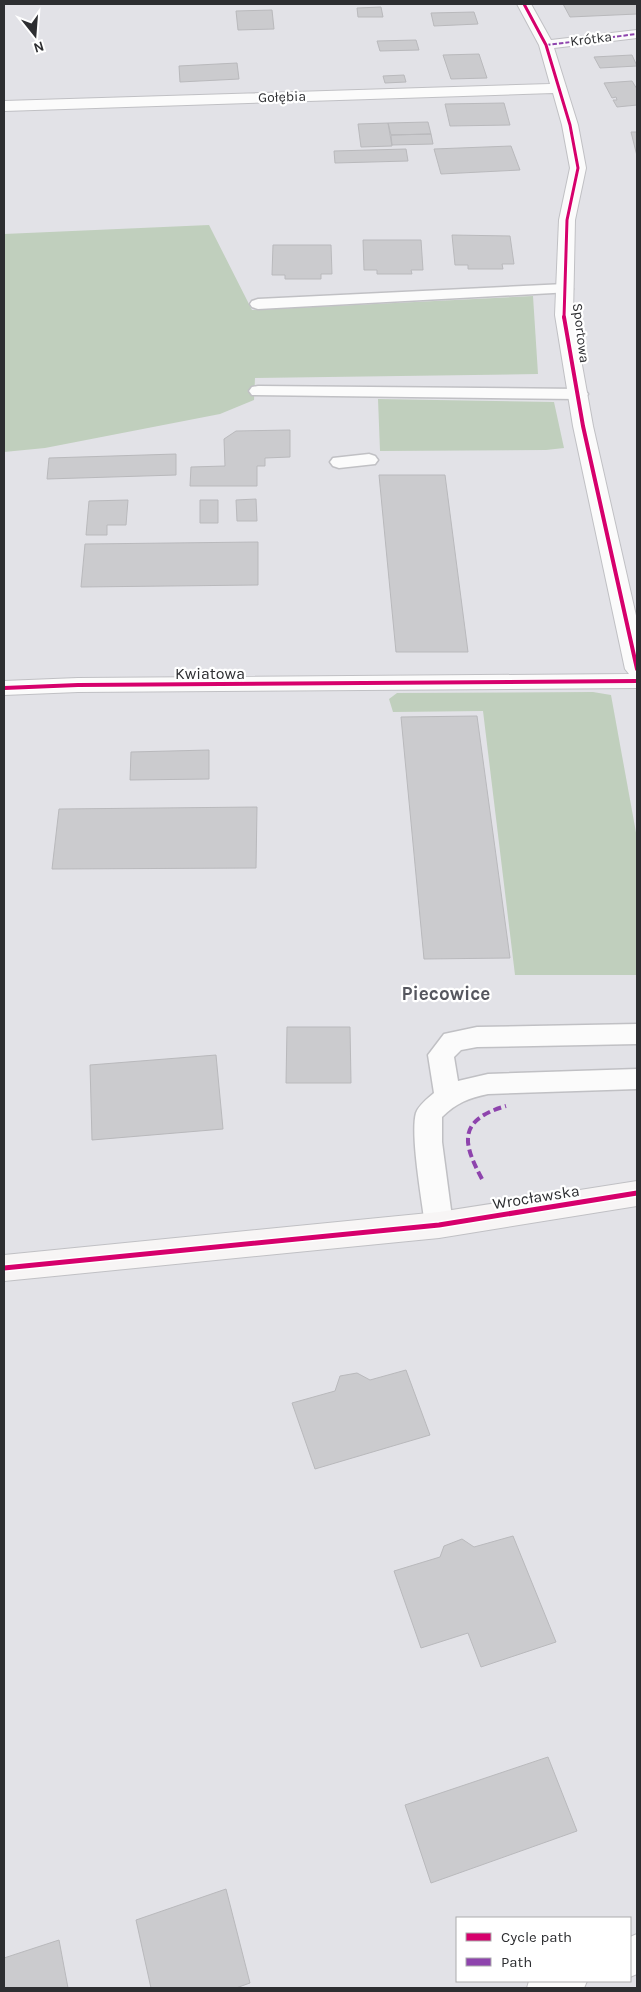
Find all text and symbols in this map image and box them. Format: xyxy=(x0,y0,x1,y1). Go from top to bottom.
north arrow xyxy=(10,10,60,60)
street label: Krótka xyxy=(569,28,613,50)
text: N xyxy=(31,37,46,57)
street label: Gołębia xyxy=(258,88,306,106)
street label: Sportowa xyxy=(569,302,593,364)
street label: Kwiatowa xyxy=(175,664,245,683)
district label: Piecowice xyxy=(402,983,490,1005)
street label: Wrocławska xyxy=(491,1181,581,1213)
legend xyxy=(456,1917,631,1982)
text: Cycle path xyxy=(501,1928,572,1946)
text: Path xyxy=(501,1953,532,1971)

